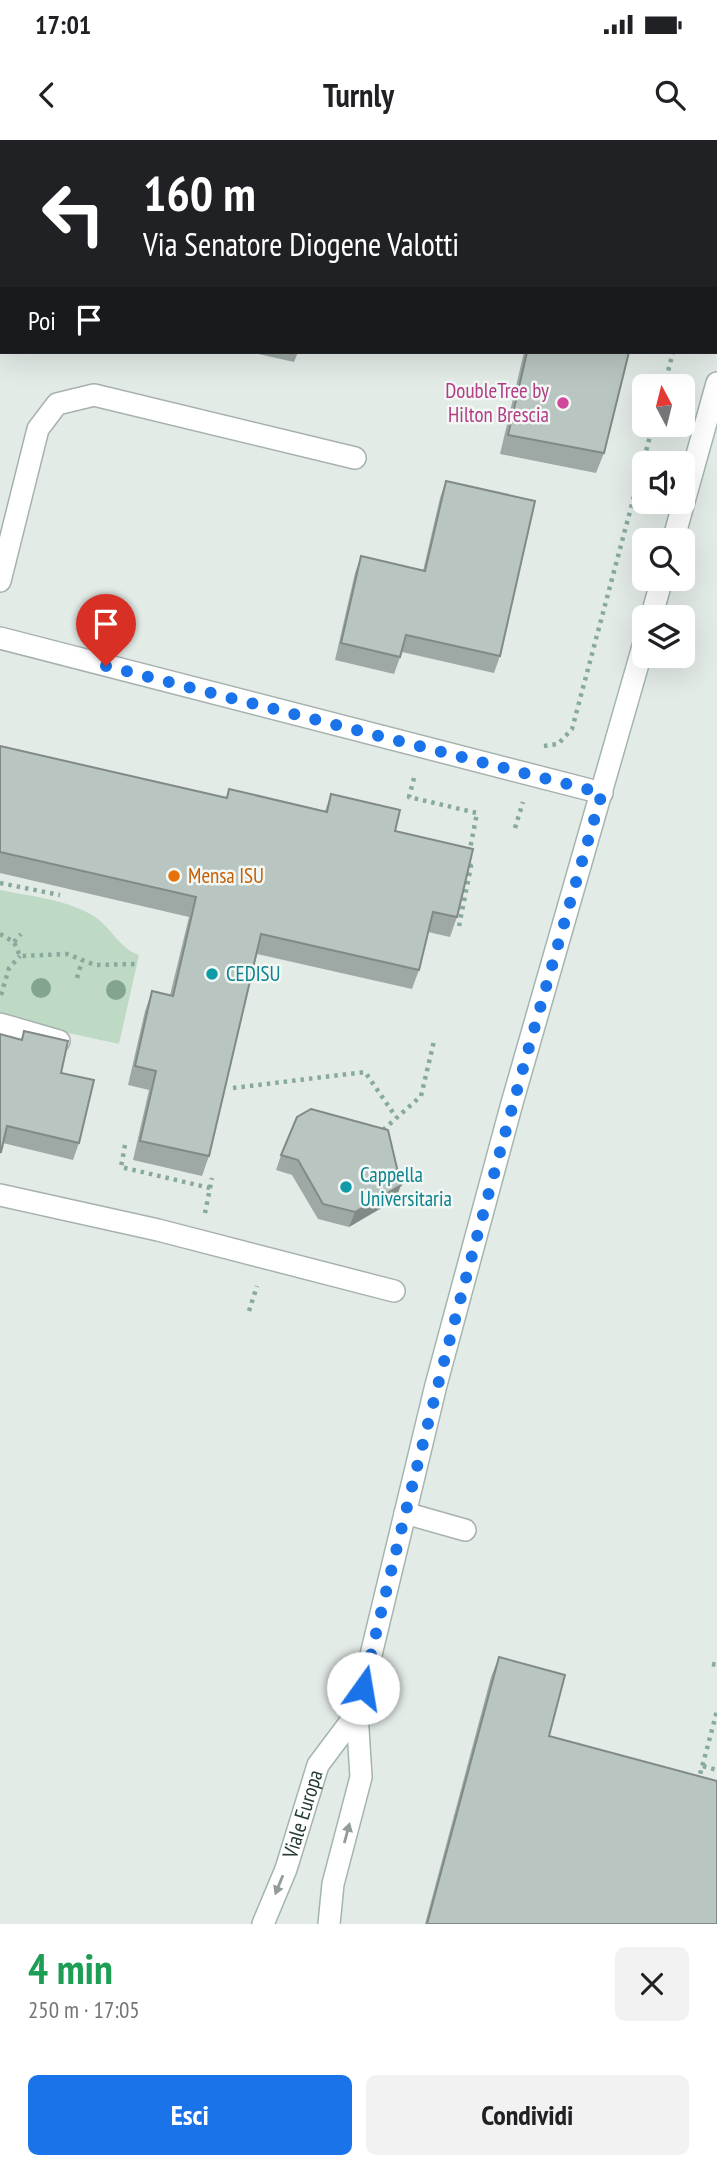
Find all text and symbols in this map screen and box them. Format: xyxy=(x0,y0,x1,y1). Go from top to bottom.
text: 17:01 xyxy=(35,8,91,41)
text: Turnly xyxy=(323,74,394,116)
icon: back xyxy=(28,76,66,114)
icon: search xyxy=(651,76,689,114)
text: 160 m xyxy=(143,161,256,225)
icon: left xyxy=(28,168,119,259)
text: Via Senatore Diogene Valotti xyxy=(143,223,459,265)
icon: arrive xyxy=(70,301,108,339)
text: Poi xyxy=(28,304,56,337)
north arrow xyxy=(632,374,695,438)
map controls xyxy=(632,374,695,668)
place label: DoubleTree by Hilton Brescia xyxy=(445,377,549,428)
marker: DoubleTree by Hilton Brescia xyxy=(555,395,571,411)
button: sound xyxy=(632,451,695,514)
button: search xyxy=(632,528,695,591)
pin xyxy=(76,594,136,666)
icon: arrive xyxy=(87,605,125,643)
button: layers xyxy=(632,605,695,668)
place label: Mensa ISU xyxy=(188,862,264,889)
marker: Mensa ISU xyxy=(166,868,182,884)
place label: CEDISU xyxy=(226,960,280,987)
marker: CEDISU xyxy=(204,966,220,982)
place label: Cappella Universitaria xyxy=(360,1161,452,1212)
marker: Cappella Universitaria xyxy=(338,1179,354,1195)
position arrow xyxy=(326,1651,400,1725)
street label: Viale Europa xyxy=(276,1766,329,1863)
one-way arrow xyxy=(342,1822,353,1844)
one-way arrow xyxy=(274,1874,285,1895)
text: 4 min xyxy=(28,1941,113,1996)
button: close xyxy=(615,1947,689,2021)
text: 250 m · 17:05 xyxy=(28,1995,140,2024)
button: Esci xyxy=(28,2075,352,2155)
button: Condividi xyxy=(366,2075,689,2155)

